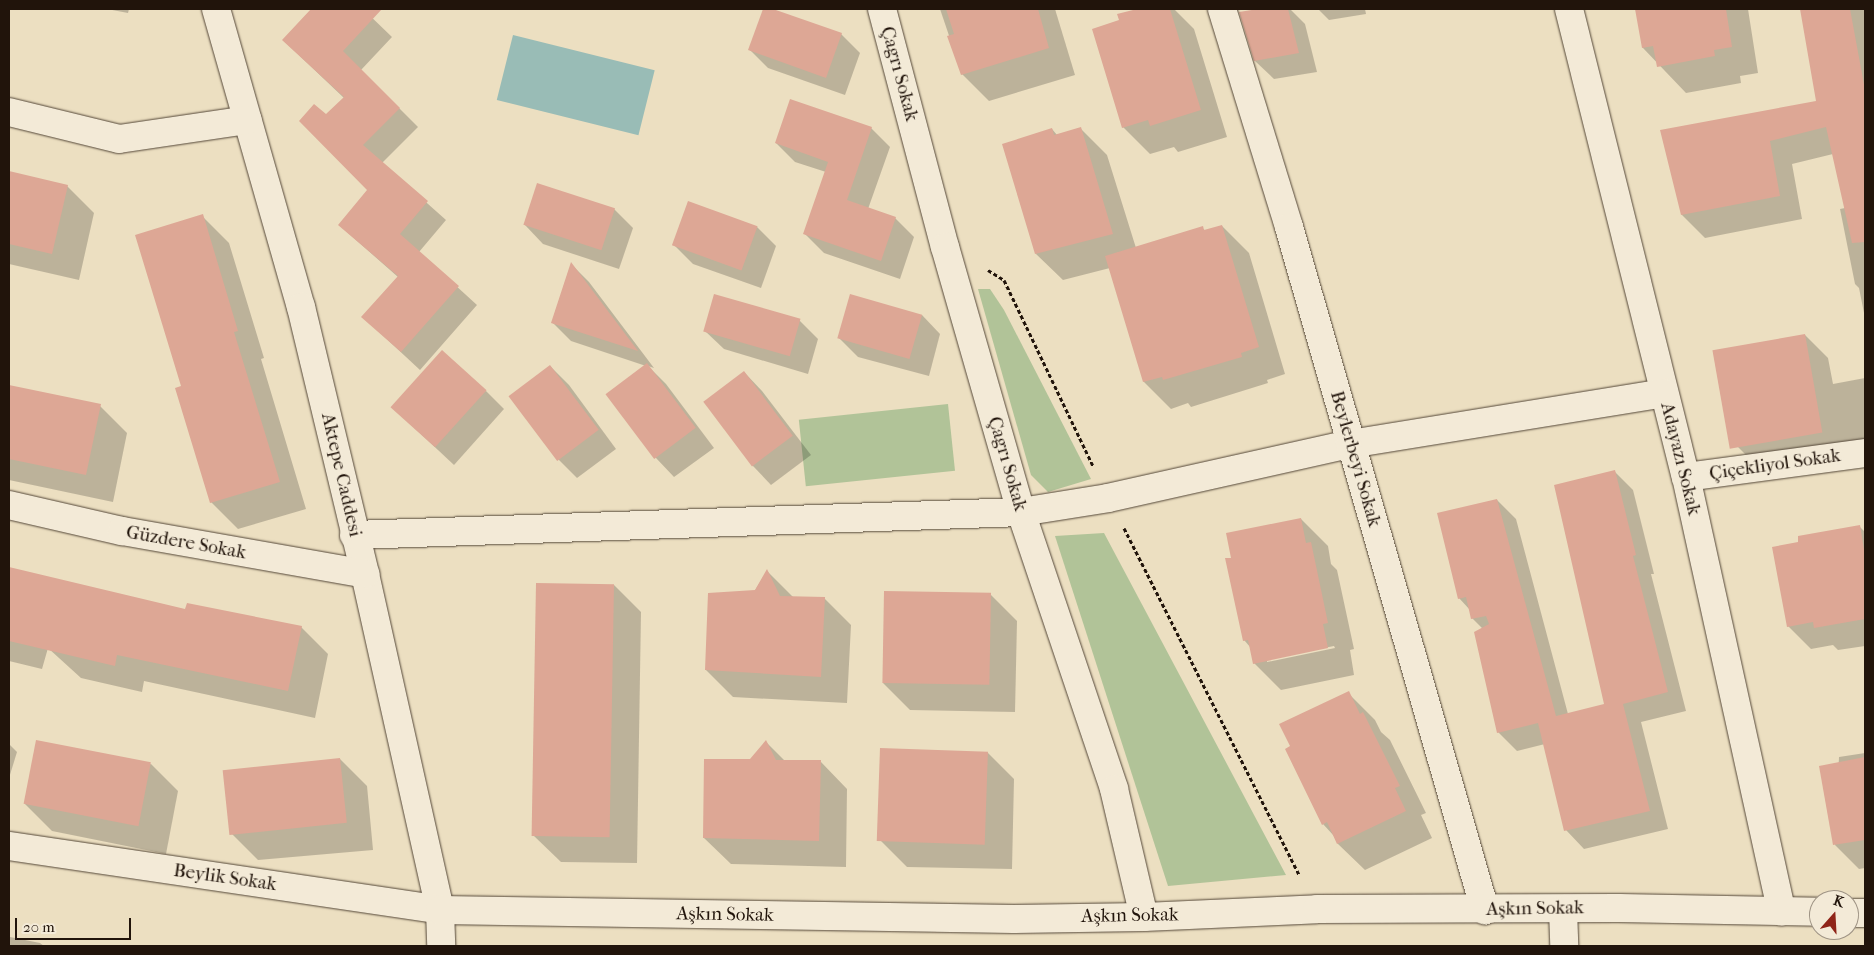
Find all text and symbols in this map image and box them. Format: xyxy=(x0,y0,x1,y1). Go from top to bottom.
street label: Çagrı Sokak xyxy=(875,24,923,124)
street label: Beylerbeyi Sokak xyxy=(1325,388,1385,530)
street label: Adayazı Sokak xyxy=(1655,400,1705,518)
street label: Aktepe Caddesi xyxy=(316,411,366,539)
street label: Çagrı Sokak xyxy=(983,414,1031,514)
street label: Çiçekliyol Sokak xyxy=(1708,444,1842,486)
street label: Güzdere Sokak xyxy=(124,521,248,565)
street label: Beylik Sokak xyxy=(172,859,278,897)
north arrow xyxy=(1809,890,1859,940)
text: K xyxy=(1831,892,1846,911)
street label: Aşkın Sokak xyxy=(1486,897,1584,921)
street label: Aşkın Sokak xyxy=(676,903,774,927)
street label: Aşkın Sokak xyxy=(1081,904,1179,928)
scale bar xyxy=(18,908,134,940)
text: 20 m xyxy=(23,918,55,936)

